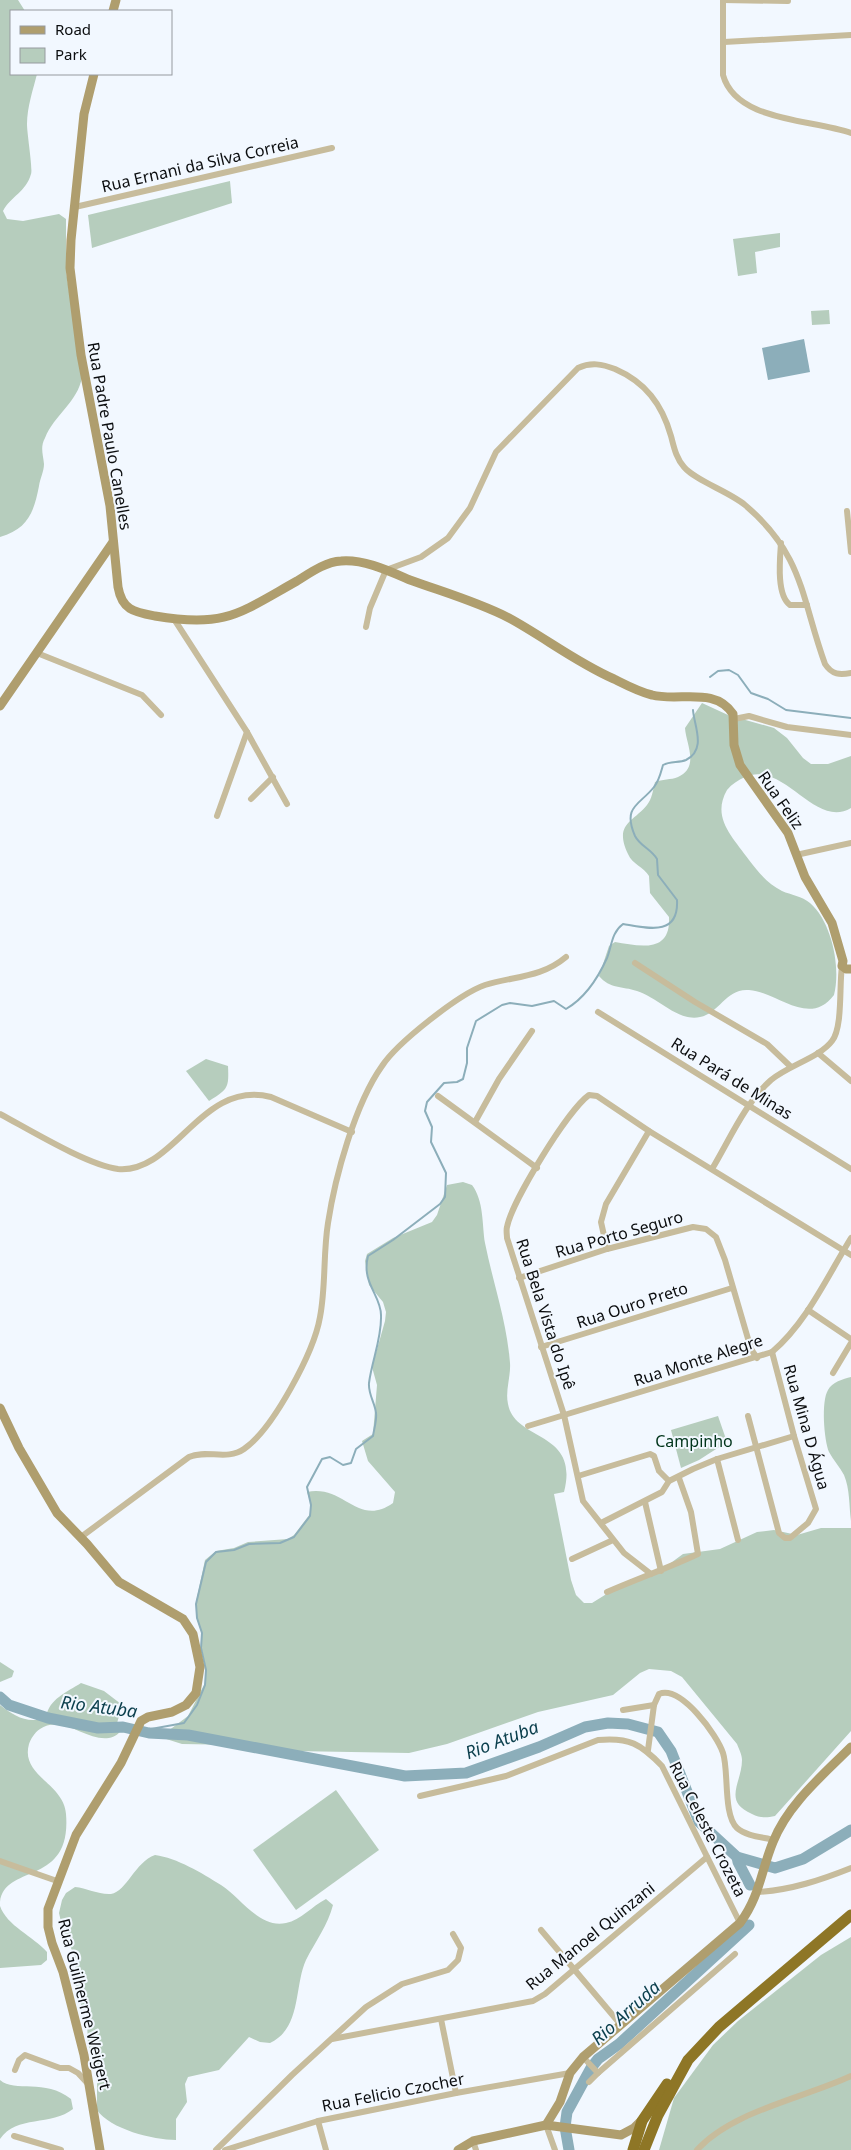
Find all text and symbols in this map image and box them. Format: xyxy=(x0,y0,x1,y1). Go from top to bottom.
legend xyxy=(10,10,172,75)
text: Road xyxy=(55,19,91,39)
text: Park xyxy=(55,44,87,64)
street label: Rua Ernani da Silva Correia xyxy=(99,131,301,197)
street label: Rua Padre Paulo Canelles xyxy=(83,340,137,532)
street label: Rua Feliz xyxy=(753,767,809,833)
street label: Rua Pará de Minas xyxy=(667,1032,797,1124)
street label: Rua Porto Seguro xyxy=(552,1205,686,1263)
street label: Rua Bela Vista do Ipê xyxy=(511,1235,581,1393)
street label: Rua Ouro Preto xyxy=(573,1277,691,1333)
street label: Rua Monte Alegre xyxy=(631,1329,765,1391)
street label: Rua Mina D Água xyxy=(779,1362,835,1492)
park label: Campinho xyxy=(655,1430,733,1452)
water label: Rio Atuba xyxy=(59,1689,139,1723)
water label: Rio Atuba xyxy=(461,1714,542,1764)
street label: Rua Celeste Crozeta xyxy=(664,1758,752,1900)
street label: Rua Manoel Quinzani xyxy=(521,1877,659,1995)
street label: Rua Guilherme Weigert xyxy=(53,1916,117,2092)
water label: Rio Arruda xyxy=(586,1975,665,2050)
street label: Rua Felicio Czocher xyxy=(320,2067,467,2117)

